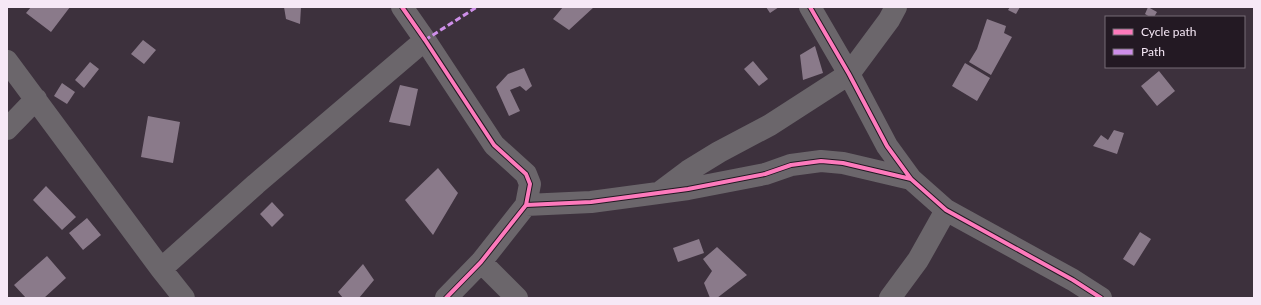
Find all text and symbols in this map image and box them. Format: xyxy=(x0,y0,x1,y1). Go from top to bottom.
legend xyxy=(1105,16,1245,68)
text: Cycle path xyxy=(1141,24,1196,39)
text: Path xyxy=(1141,44,1165,59)

